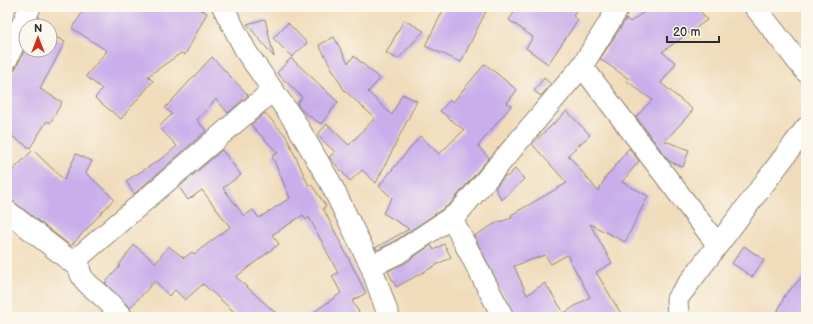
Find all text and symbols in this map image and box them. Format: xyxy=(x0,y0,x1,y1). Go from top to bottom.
north arrow xyxy=(18,18,58,58)
scale bar xyxy=(667,18,719,44)
text: N xyxy=(34,22,42,35)
text: 20 m xyxy=(673,25,700,40)

